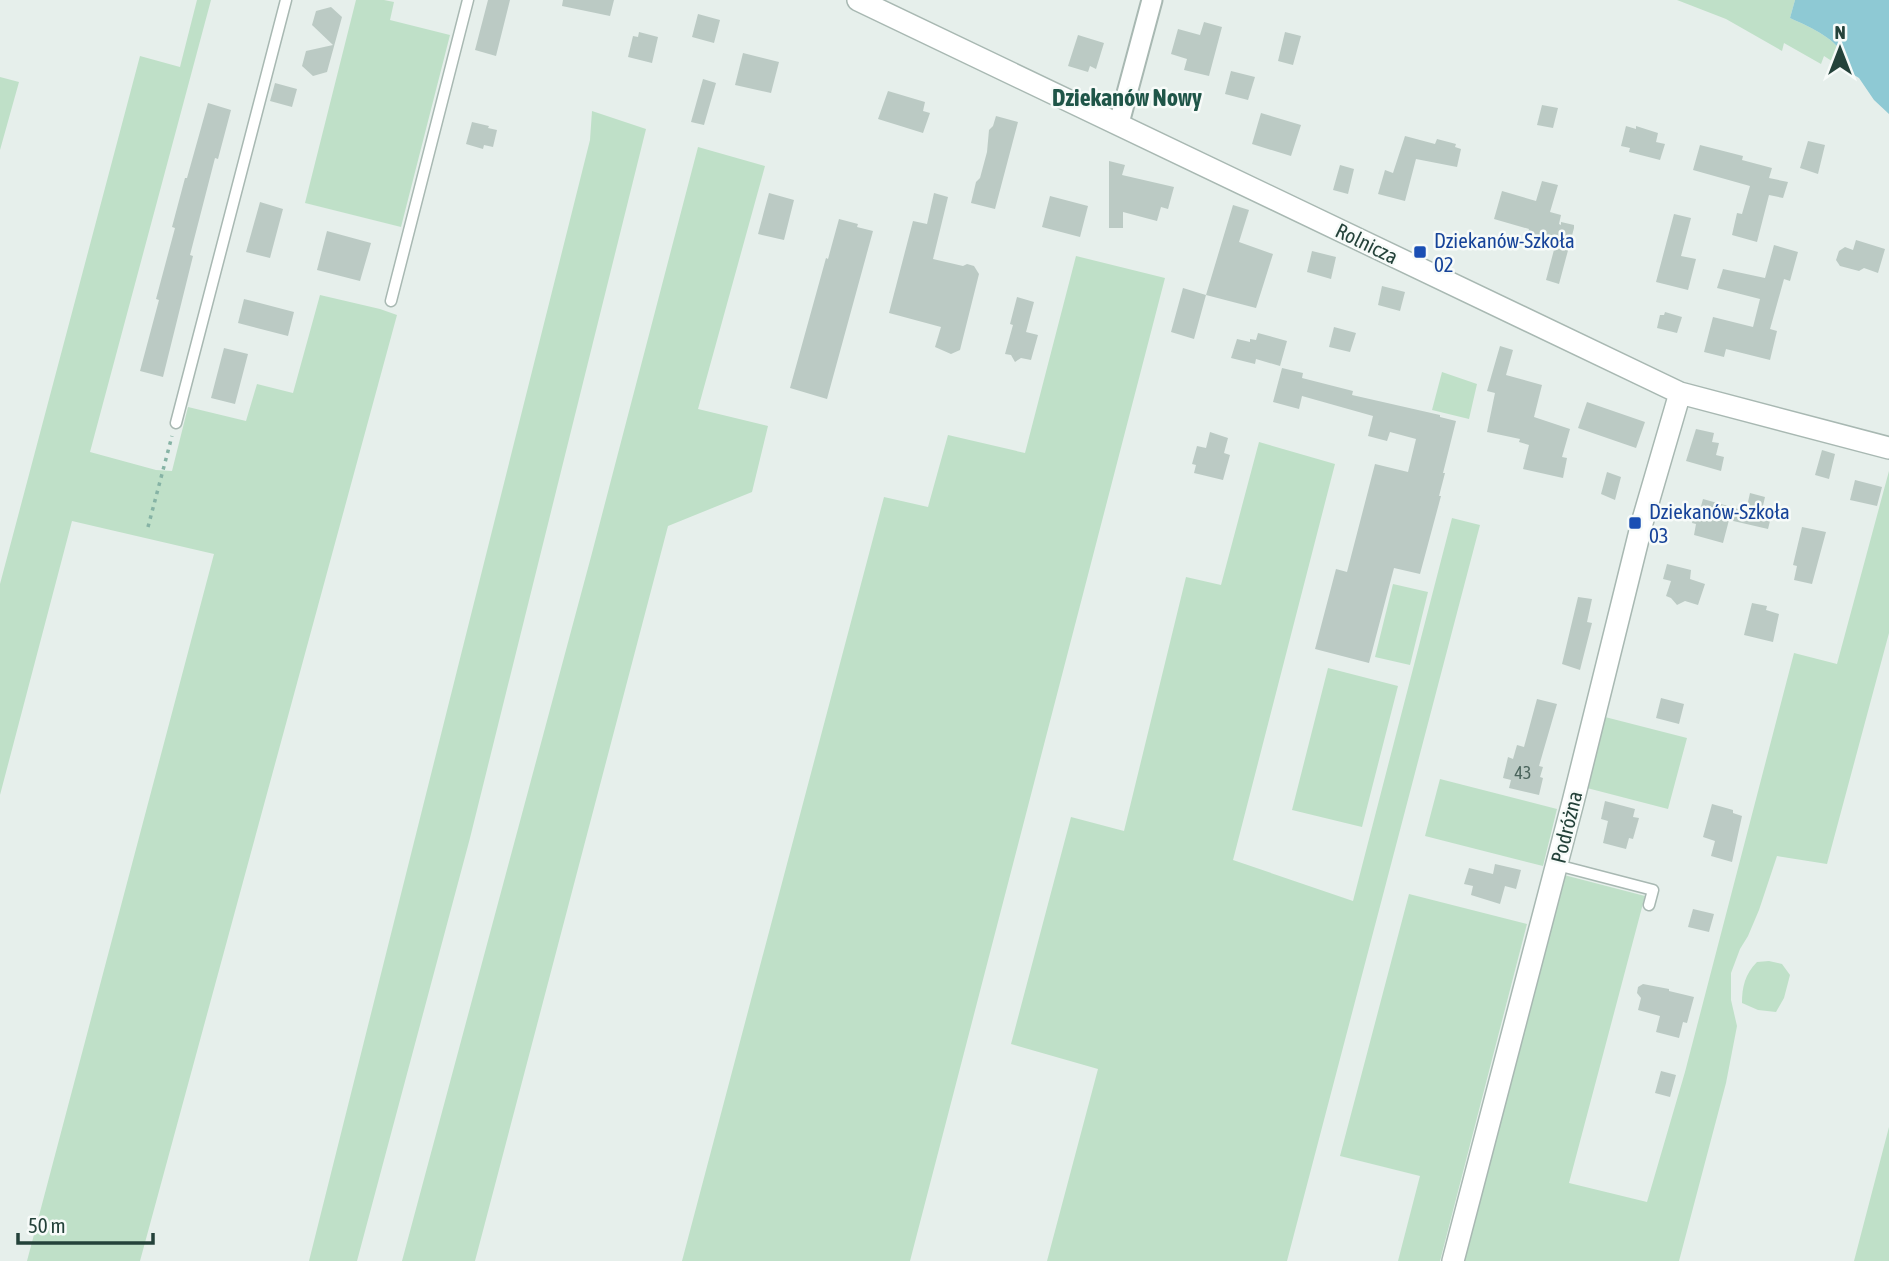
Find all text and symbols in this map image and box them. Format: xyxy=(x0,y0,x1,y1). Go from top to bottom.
north arrow xyxy=(1805,14,1875,84)
text: N xyxy=(1834,21,1846,43)
district label: Dziekanów Nowy xyxy=(1052,84,1202,111)
street label: Rolnicza xyxy=(1332,218,1402,268)
place label: Dziekanów-Szkoła 02 xyxy=(1434,228,1575,276)
marker: Dziekanów-Szkoła 02 xyxy=(1412,244,1428,260)
place label: Dziekanów-Szkoła 03 xyxy=(1649,499,1790,547)
marker: Dziekanów-Szkoła 03 xyxy=(1627,515,1643,531)
house number: 43 xyxy=(1515,762,1531,783)
street label: Podróżna xyxy=(1545,789,1587,865)
scale bar xyxy=(18,1202,152,1246)
text: 50 m xyxy=(28,1213,66,1237)

